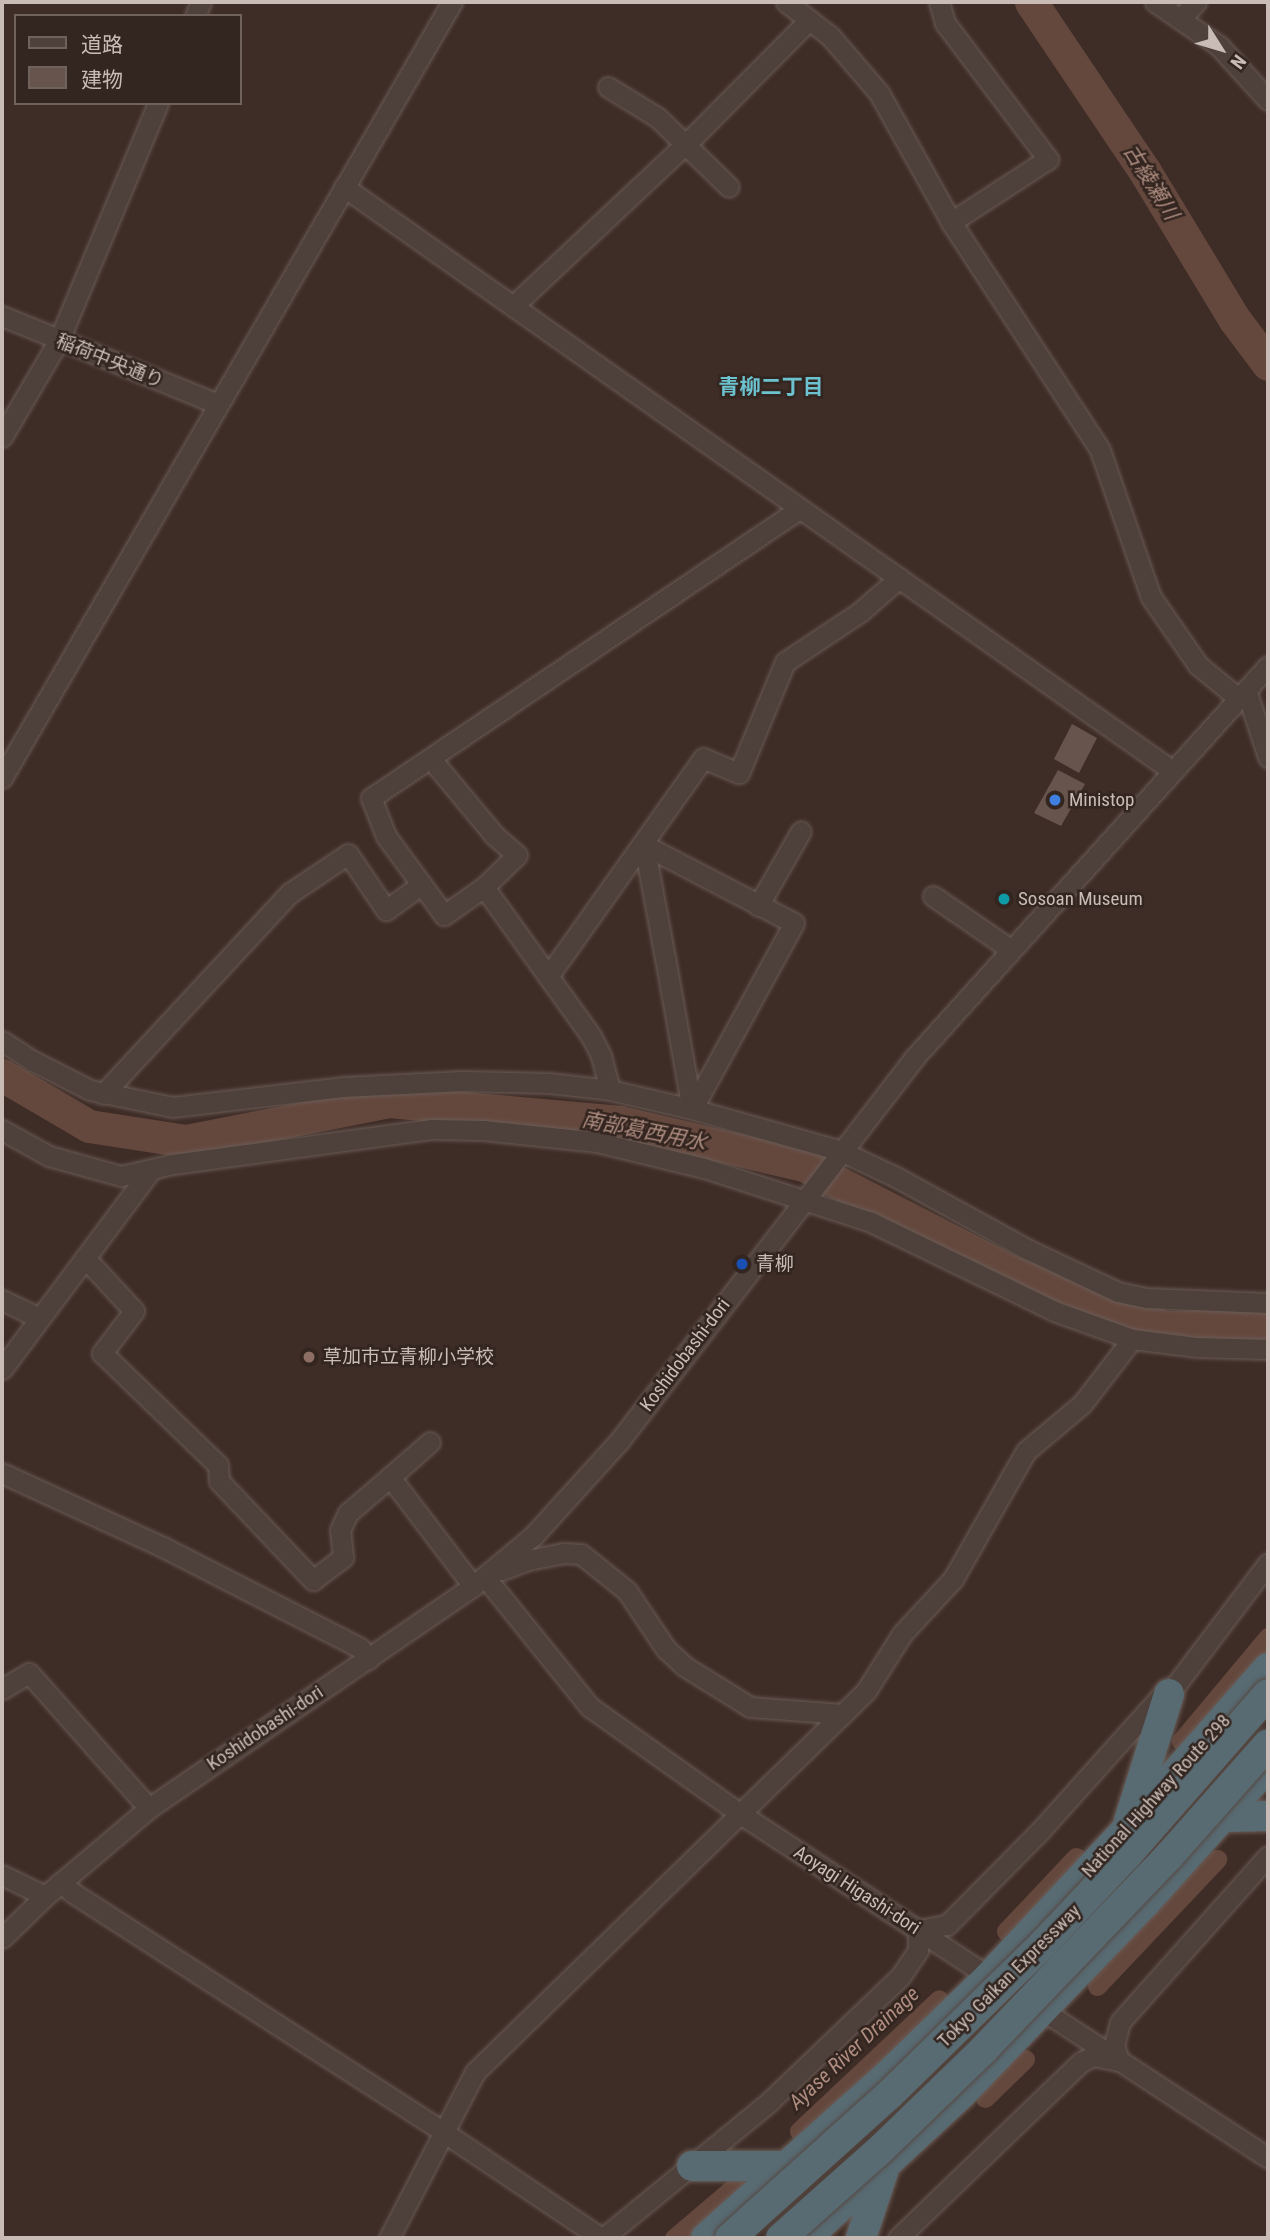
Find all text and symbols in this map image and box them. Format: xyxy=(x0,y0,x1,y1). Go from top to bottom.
legend xyxy=(14,14,242,105)
north arrow xyxy=(1186,14,1256,84)
text: 道路 xyxy=(81,33,123,57)
text: N xyxy=(1225,50,1251,74)
text: 建物 xyxy=(81,68,123,92)
water label: 古綾瀬川 xyxy=(1118,140,1184,224)
street label: 稲荷中央通り xyxy=(53,329,167,393)
district label: 青柳二丁目 xyxy=(719,374,823,400)
place label: Ministop xyxy=(1069,789,1134,811)
marker: Ministop xyxy=(1047,792,1063,808)
place label: Sosoan Museum xyxy=(1018,888,1143,910)
marker: Sosoan Museum xyxy=(996,891,1012,907)
water label: 南部葛西用水 xyxy=(580,1107,708,1155)
place label: 青柳 xyxy=(756,1253,794,1275)
marker: 青柳 xyxy=(734,1256,750,1272)
street label: Koshidobashi-dori xyxy=(635,1294,735,1416)
place label: 草加市立青柳小学校 xyxy=(323,1346,494,1368)
marker: 草加市立青柳小学校 xyxy=(301,1349,317,1365)
street label: Koshidobashi-dori xyxy=(203,1681,327,1775)
street label: National Highway Route 298 xyxy=(1077,1710,1235,1882)
street label: Aoyagi Higashi-dori xyxy=(790,1841,924,1939)
street label: Tokyo Gaikan Expressway xyxy=(933,1900,1085,2052)
water label: Ayase River Drainage xyxy=(784,1981,924,2115)

